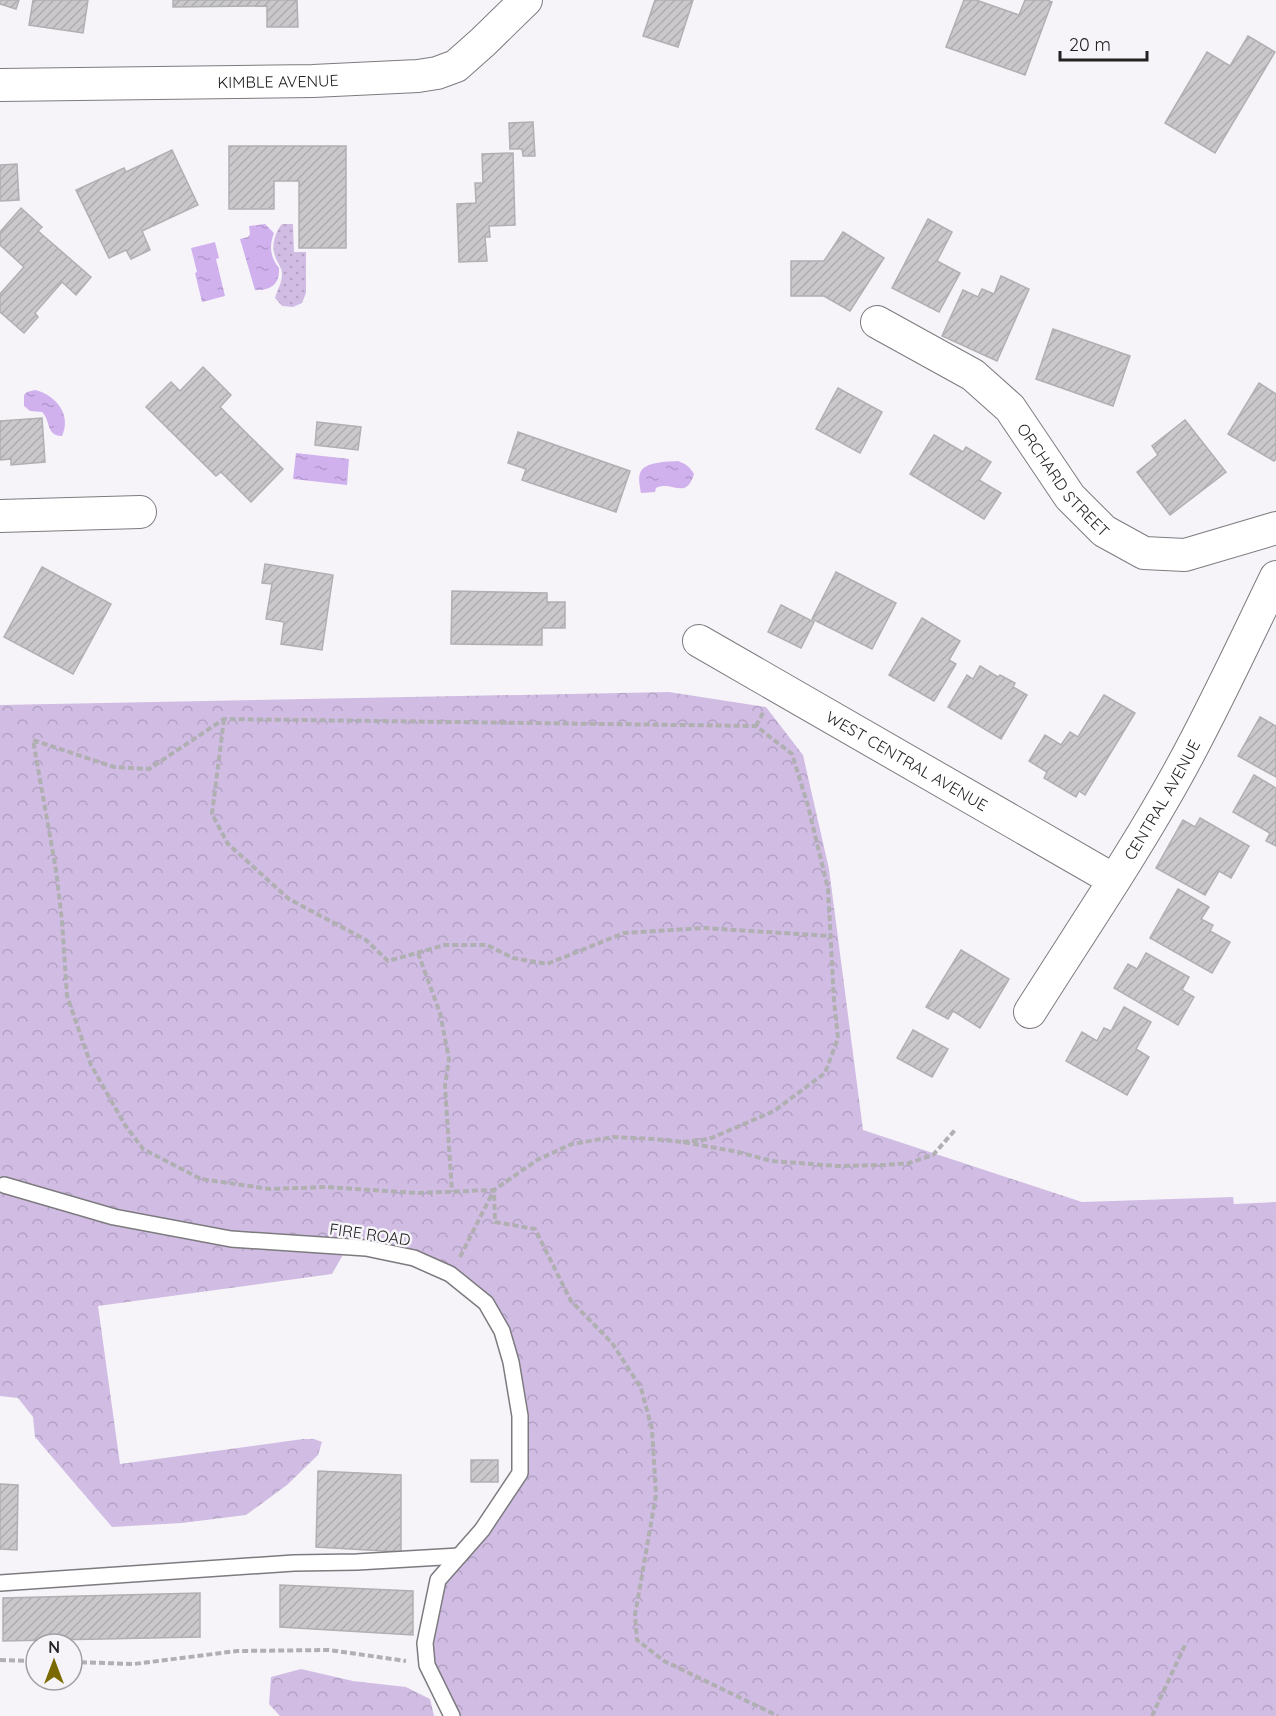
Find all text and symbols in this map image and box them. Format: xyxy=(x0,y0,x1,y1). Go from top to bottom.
scale bar xyxy=(1060,24,1147,62)
text: 20 m xyxy=(1069,33,1111,56)
street label: KIMBLE AVENUE xyxy=(217,70,339,92)
street label: ORCHARD STREET xyxy=(1013,419,1114,541)
street label: WEST CENTRAL AVENUE xyxy=(823,706,991,815)
street label: CENTRAL AVENUE xyxy=(1119,736,1204,864)
street label: FIRE ROAD xyxy=(328,1218,412,1250)
north arrow xyxy=(24,1632,84,1692)
text: N xyxy=(48,1637,60,1657)

